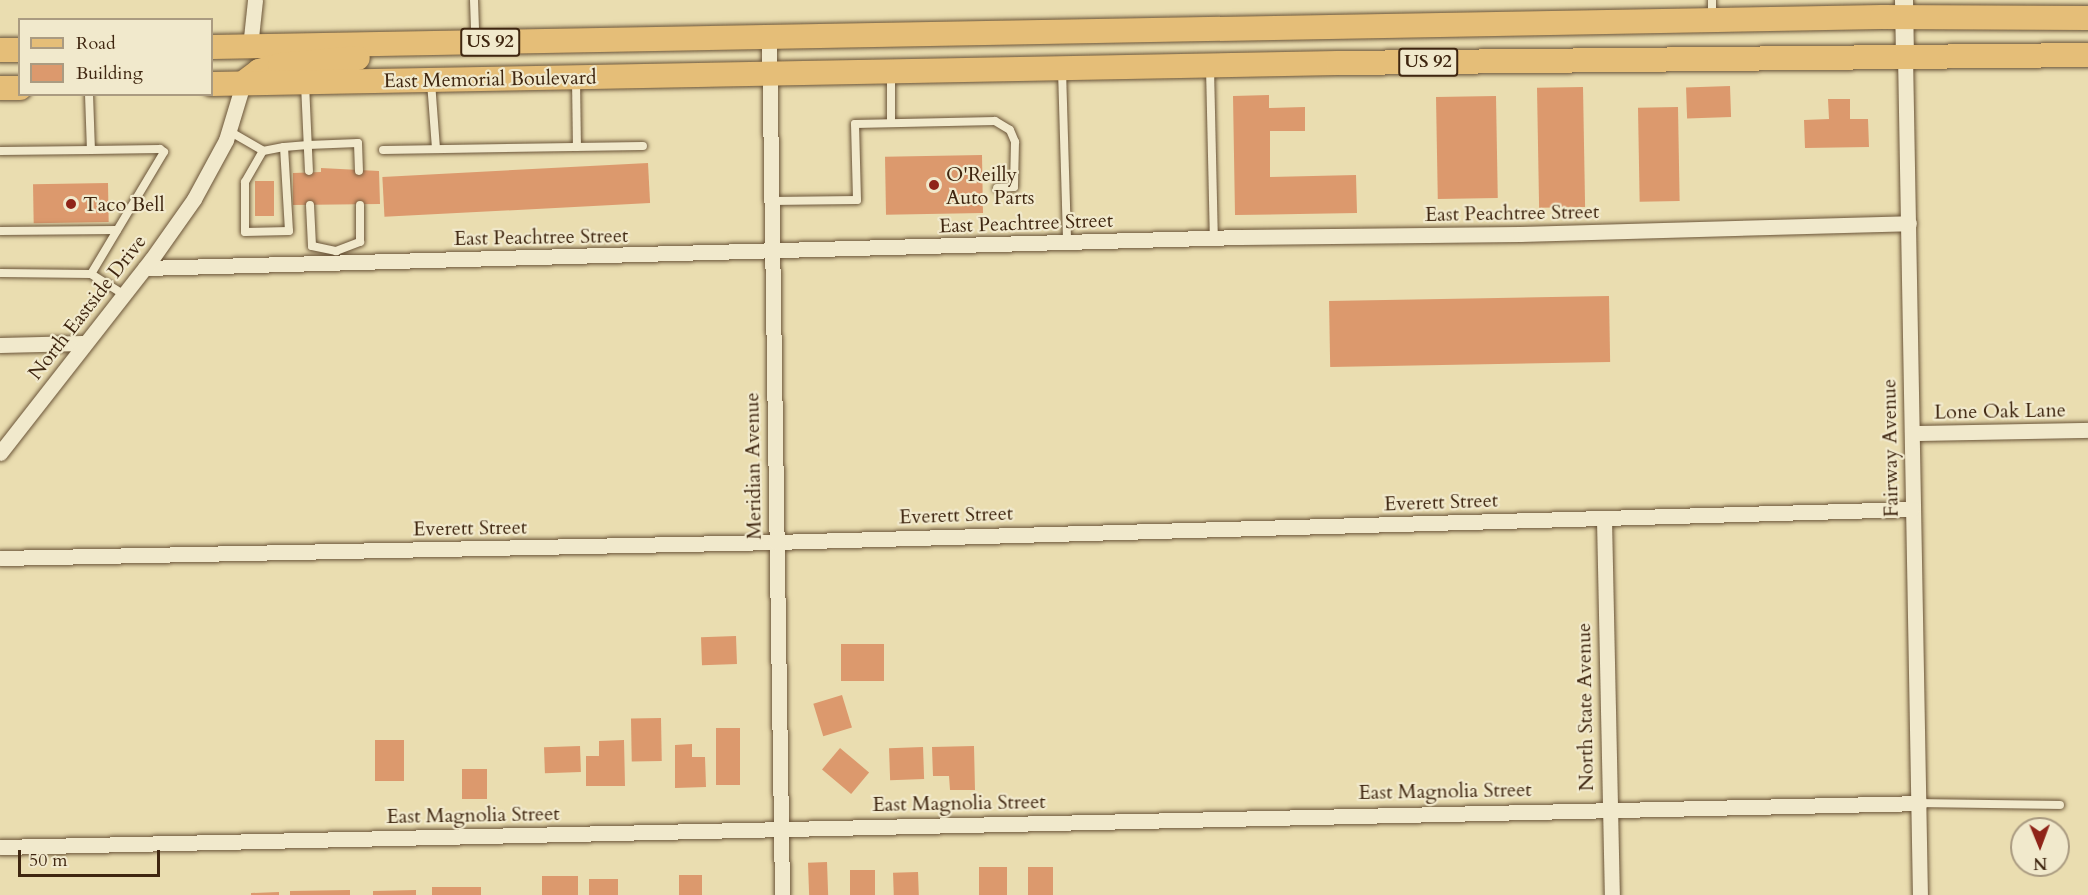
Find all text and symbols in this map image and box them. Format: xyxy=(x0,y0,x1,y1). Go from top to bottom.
legend xyxy=(18,18,213,96)
road number: US 92 xyxy=(460,27,520,57)
text: Road xyxy=(76,31,116,56)
road number: US 92 xyxy=(1398,47,1458,77)
text: Building xyxy=(76,61,143,86)
street label: East Memorial Boulevard xyxy=(383,65,597,93)
place label: O'Reilly Auto Parts xyxy=(946,162,1034,209)
marker: O'Reilly Auto Parts xyxy=(927,178,941,192)
place label: Taco Bell xyxy=(83,192,164,216)
marker: Taco Bell xyxy=(64,197,78,211)
street label: East Peachtree Street xyxy=(1425,199,1599,227)
street label: East Peachtree Street xyxy=(938,208,1114,238)
street label: East Peachtree Street xyxy=(454,223,628,251)
street label: North Eastside Drive xyxy=(23,230,151,384)
street label: Fairway Avenue xyxy=(1877,379,1903,517)
street label: Meridian Avenue xyxy=(740,392,766,540)
street label: Lone Oak Lane xyxy=(1934,398,2066,424)
street label: Everett Street xyxy=(1384,488,1498,516)
street label: Everett Street xyxy=(899,501,1013,529)
street label: Everett Street xyxy=(413,515,527,541)
street label: North State Avenue xyxy=(1572,623,1598,791)
street label: East Magnolia Street xyxy=(1358,777,1532,805)
street label: East Magnolia Street xyxy=(872,789,1046,817)
street label: East Magnolia Street xyxy=(386,801,560,829)
north arrow xyxy=(2010,817,2070,877)
scale bar xyxy=(21,838,164,876)
text: 50 m xyxy=(29,848,68,873)
text: N xyxy=(2033,852,2047,874)

